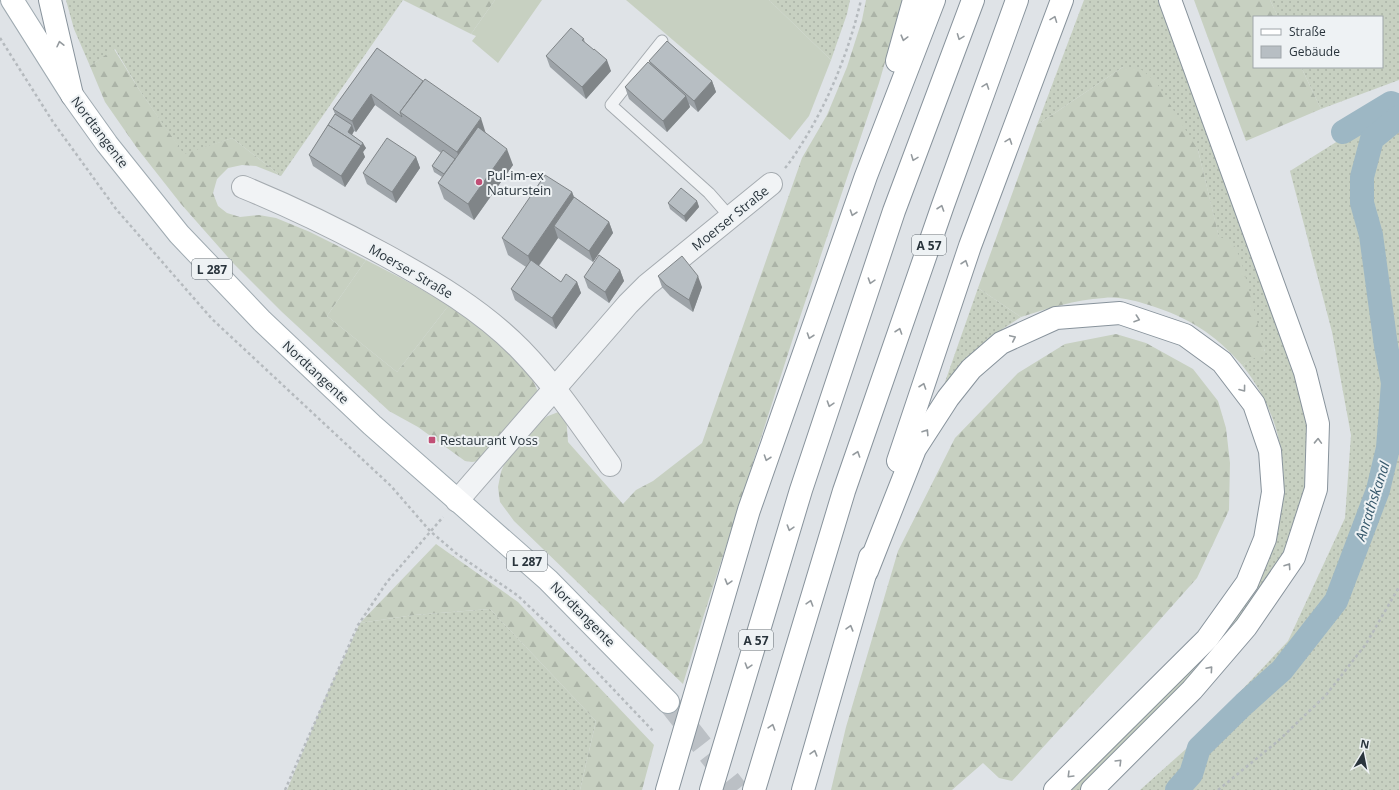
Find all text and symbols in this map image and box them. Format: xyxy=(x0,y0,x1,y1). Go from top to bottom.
one-way arrow xyxy=(1050,15,1058,22)
legend xyxy=(1253,16,1383,68)
text: Straße xyxy=(1289,23,1326,40)
one-way arrow xyxy=(956,33,964,40)
one-way arrow xyxy=(900,34,908,41)
one-way arrow xyxy=(56,41,64,47)
text: Gebäude xyxy=(1289,43,1340,60)
one-way arrow xyxy=(981,83,990,90)
street label: Nordtangente xyxy=(67,93,133,171)
one-way arrow xyxy=(1004,137,1012,144)
one-way arrow xyxy=(911,155,919,162)
place label: Pul-im-ex Naturstein xyxy=(487,166,551,199)
marker: Pul-im-ex Naturstein xyxy=(474,177,484,187)
street label: Moerser Straße xyxy=(688,181,772,255)
one-way arrow xyxy=(937,205,945,212)
one-way arrow xyxy=(849,209,858,216)
road number: A 57 xyxy=(912,235,946,255)
street label: Moerser Straße xyxy=(366,240,456,302)
road number: L 287 xyxy=(192,259,232,279)
one-way arrow xyxy=(960,259,968,266)
one-way arrow xyxy=(867,277,876,284)
one-way arrow xyxy=(1134,314,1141,322)
one-way arrow xyxy=(894,328,903,335)
one-way arrow xyxy=(806,332,815,339)
one-way arrow xyxy=(1008,335,1016,343)
street label: Nordtangente xyxy=(279,336,353,408)
one-way arrow xyxy=(918,383,927,390)
one-way arrow xyxy=(1238,384,1245,391)
one-way arrow xyxy=(826,401,835,408)
one-way arrow xyxy=(921,429,929,436)
place label: Restaurant Voss xyxy=(440,431,538,449)
marker: Restaurant Voss xyxy=(427,435,437,445)
one-way arrow xyxy=(1314,438,1322,444)
one-way arrow xyxy=(852,451,860,458)
one-way arrow xyxy=(764,455,772,462)
water label: Anrathskanal xyxy=(1350,458,1394,544)
one-way arrow xyxy=(786,524,795,531)
road number: L 287 xyxy=(507,551,547,571)
one-way arrow xyxy=(1283,563,1290,570)
street label: Nordtangente xyxy=(547,578,619,650)
one-way arrow xyxy=(724,579,733,586)
one-way arrow xyxy=(805,599,814,606)
one-way arrow xyxy=(845,624,854,631)
road number: A 57 xyxy=(739,630,773,650)
one-way arrow xyxy=(744,662,753,669)
one-way arrow xyxy=(1205,667,1212,674)
one-way arrow xyxy=(767,724,776,731)
north arrow xyxy=(1343,734,1383,774)
text: N xyxy=(1359,735,1371,752)
one-way arrow xyxy=(809,749,818,756)
one-way arrow xyxy=(1115,760,1122,767)
one-way arrow xyxy=(1067,770,1075,778)

